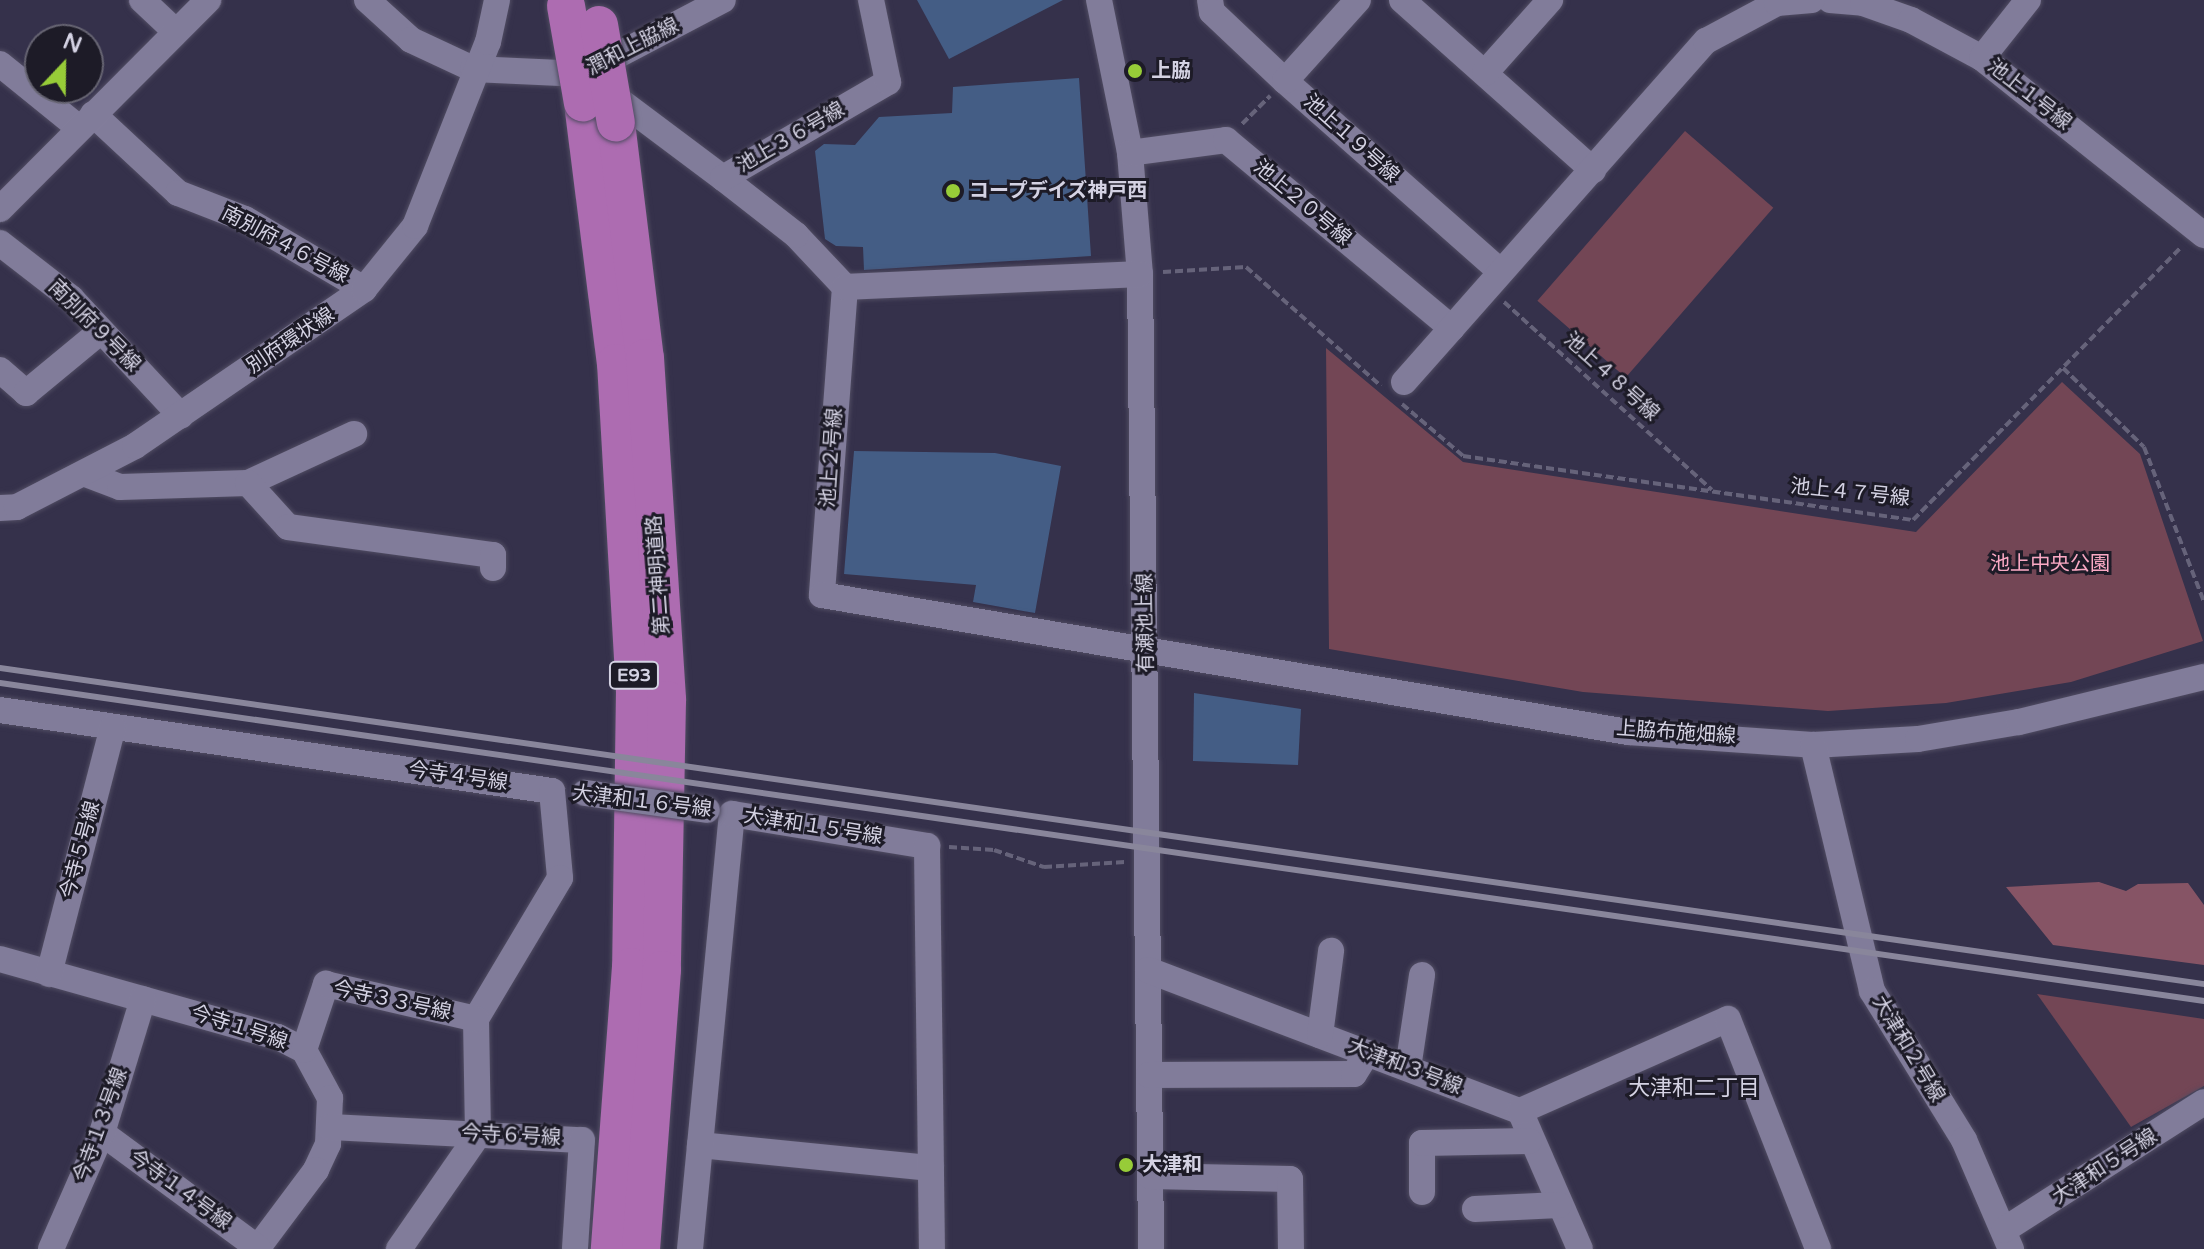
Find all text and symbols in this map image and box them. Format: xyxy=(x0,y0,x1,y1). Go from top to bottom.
street label: 潤和上脇線 xyxy=(583,14,683,80)
north arrow xyxy=(24,24,104,104)
text: N xyxy=(59,28,85,59)
street label: 池上１号線 xyxy=(1982,55,2076,135)
place label: 上脇 xyxy=(1151,59,1191,83)
marker: 上脇 xyxy=(1126,62,1144,80)
street label: 池上１９号線 xyxy=(1298,90,1404,188)
street label: 池上３６号線 xyxy=(733,98,849,178)
street label: 池上２０号線 xyxy=(1248,155,1356,251)
place label: コープデイズ神戸西 xyxy=(969,179,1149,203)
marker: コープデイズ神戸西 xyxy=(944,182,962,200)
street label: 南別府４６号線 xyxy=(218,202,352,288)
street label: 南別府９号線 xyxy=(43,275,145,377)
street label: 別府環状線 xyxy=(243,303,339,379)
street label: 池上４８号線 xyxy=(1558,328,1664,426)
street label: 池上２号線 xyxy=(817,407,847,509)
street label: 池上４７号線 xyxy=(1789,475,1911,511)
street label: 第二神明道路 xyxy=(643,514,675,636)
park label: 池上中央公園 xyxy=(1990,552,2110,576)
street label: 有瀬池上線 xyxy=(1133,573,1159,673)
road number: E93 xyxy=(608,661,660,689)
street label: 上脇布施畑線 xyxy=(1615,717,1737,749)
street label: 今寺４号線 xyxy=(407,758,509,796)
street label: 大津和１６号線 xyxy=(571,782,713,822)
street label: 今寺５号線 xyxy=(56,799,106,901)
street label: 大津和１５号線 xyxy=(742,804,884,850)
street label: 今寺３３号線 xyxy=(331,977,453,1025)
street label: 大津和２号線 xyxy=(1867,991,1949,1107)
street label: 今寺１号線 xyxy=(188,1001,290,1055)
street label: 大津和３号線 xyxy=(1345,1034,1465,1100)
street label: 今寺１３号線 xyxy=(69,1065,133,1185)
district label: 大津和二丁目 xyxy=(1628,1076,1760,1102)
street label: 今寺６号線 xyxy=(460,1121,562,1151)
street label: 大津和５号線 xyxy=(2048,1124,2162,1210)
street label: 今寺１４号線 xyxy=(124,1145,236,1235)
place label: 大津和 xyxy=(1142,1153,1202,1177)
marker: 大津和 xyxy=(1117,1156,1135,1174)

